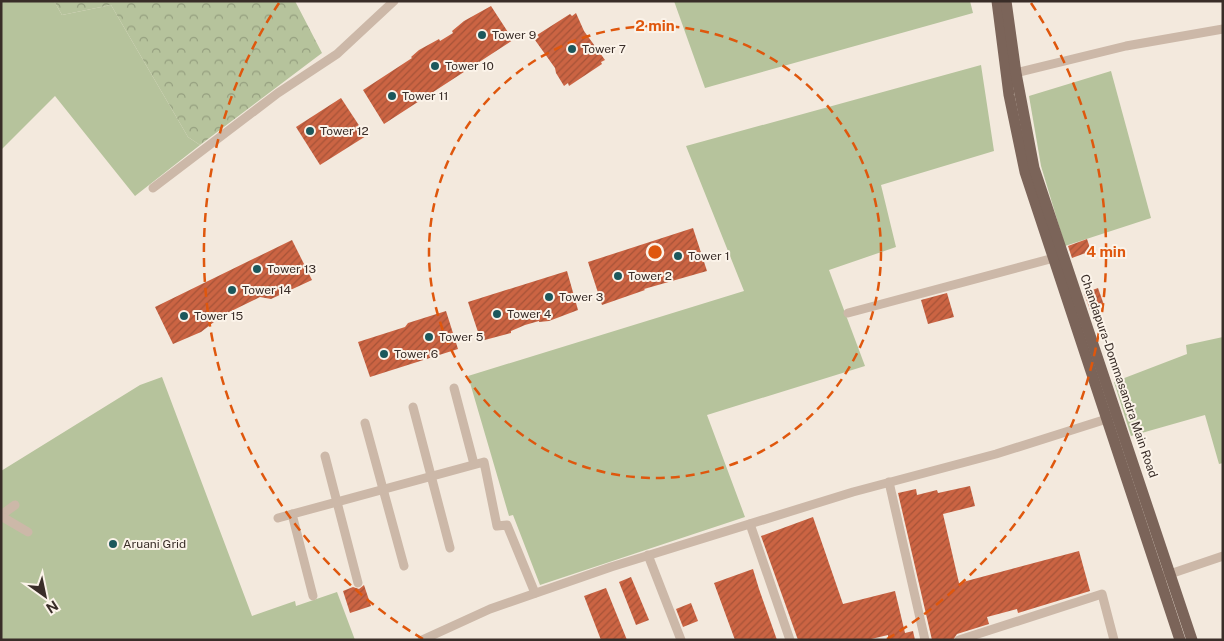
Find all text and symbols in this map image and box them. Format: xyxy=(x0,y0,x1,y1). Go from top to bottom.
text: 2 min xyxy=(635,17,675,34)
place label: Tower 9 xyxy=(492,28,536,42)
marker: Tower 9 xyxy=(476,29,488,41)
place label: Tower 7 xyxy=(582,42,626,56)
marker: Tower 7 xyxy=(566,43,578,55)
place label: Tower 10 xyxy=(445,59,494,73)
marker: Tower 10 xyxy=(429,60,441,72)
place label: Tower 11 xyxy=(402,89,448,103)
marker: Tower 11 xyxy=(386,90,398,102)
place label: Tower 12 xyxy=(320,124,369,138)
marker: Tower 12 xyxy=(304,125,316,137)
centre of rings xyxy=(646,243,664,261)
text: 4 min xyxy=(1086,243,1126,260)
place label: Tower 1 xyxy=(688,249,730,263)
marker: Tower 1 xyxy=(672,250,684,262)
place label: Tower 13 xyxy=(267,262,316,276)
marker: Tower 13 xyxy=(251,263,263,275)
place label: Tower 2 xyxy=(628,269,672,283)
marker: Tower 2 xyxy=(612,270,624,282)
street label: Chandapura-Dommasandra Main Road xyxy=(1078,272,1160,480)
place label: Tower 14 xyxy=(242,283,292,297)
marker: Tower 14 xyxy=(226,284,238,296)
place label: Tower 3 xyxy=(559,290,603,304)
marker: Tower 3 xyxy=(543,291,555,303)
place label: Tower 4 xyxy=(507,307,552,321)
marker: Tower 4 xyxy=(491,308,503,320)
place label: Tower 15 xyxy=(194,309,244,323)
marker: Tower 15 xyxy=(178,310,190,322)
place label: Tower 5 xyxy=(439,330,484,344)
marker: Tower 5 xyxy=(423,331,435,343)
place label: Tower 6 xyxy=(394,347,438,361)
marker: Tower 6 xyxy=(378,348,390,360)
place label: Aruani Grid xyxy=(123,537,186,551)
marker: Aruani Grid xyxy=(107,538,119,550)
north arrow xyxy=(20,571,70,621)
text: N xyxy=(43,597,61,617)

